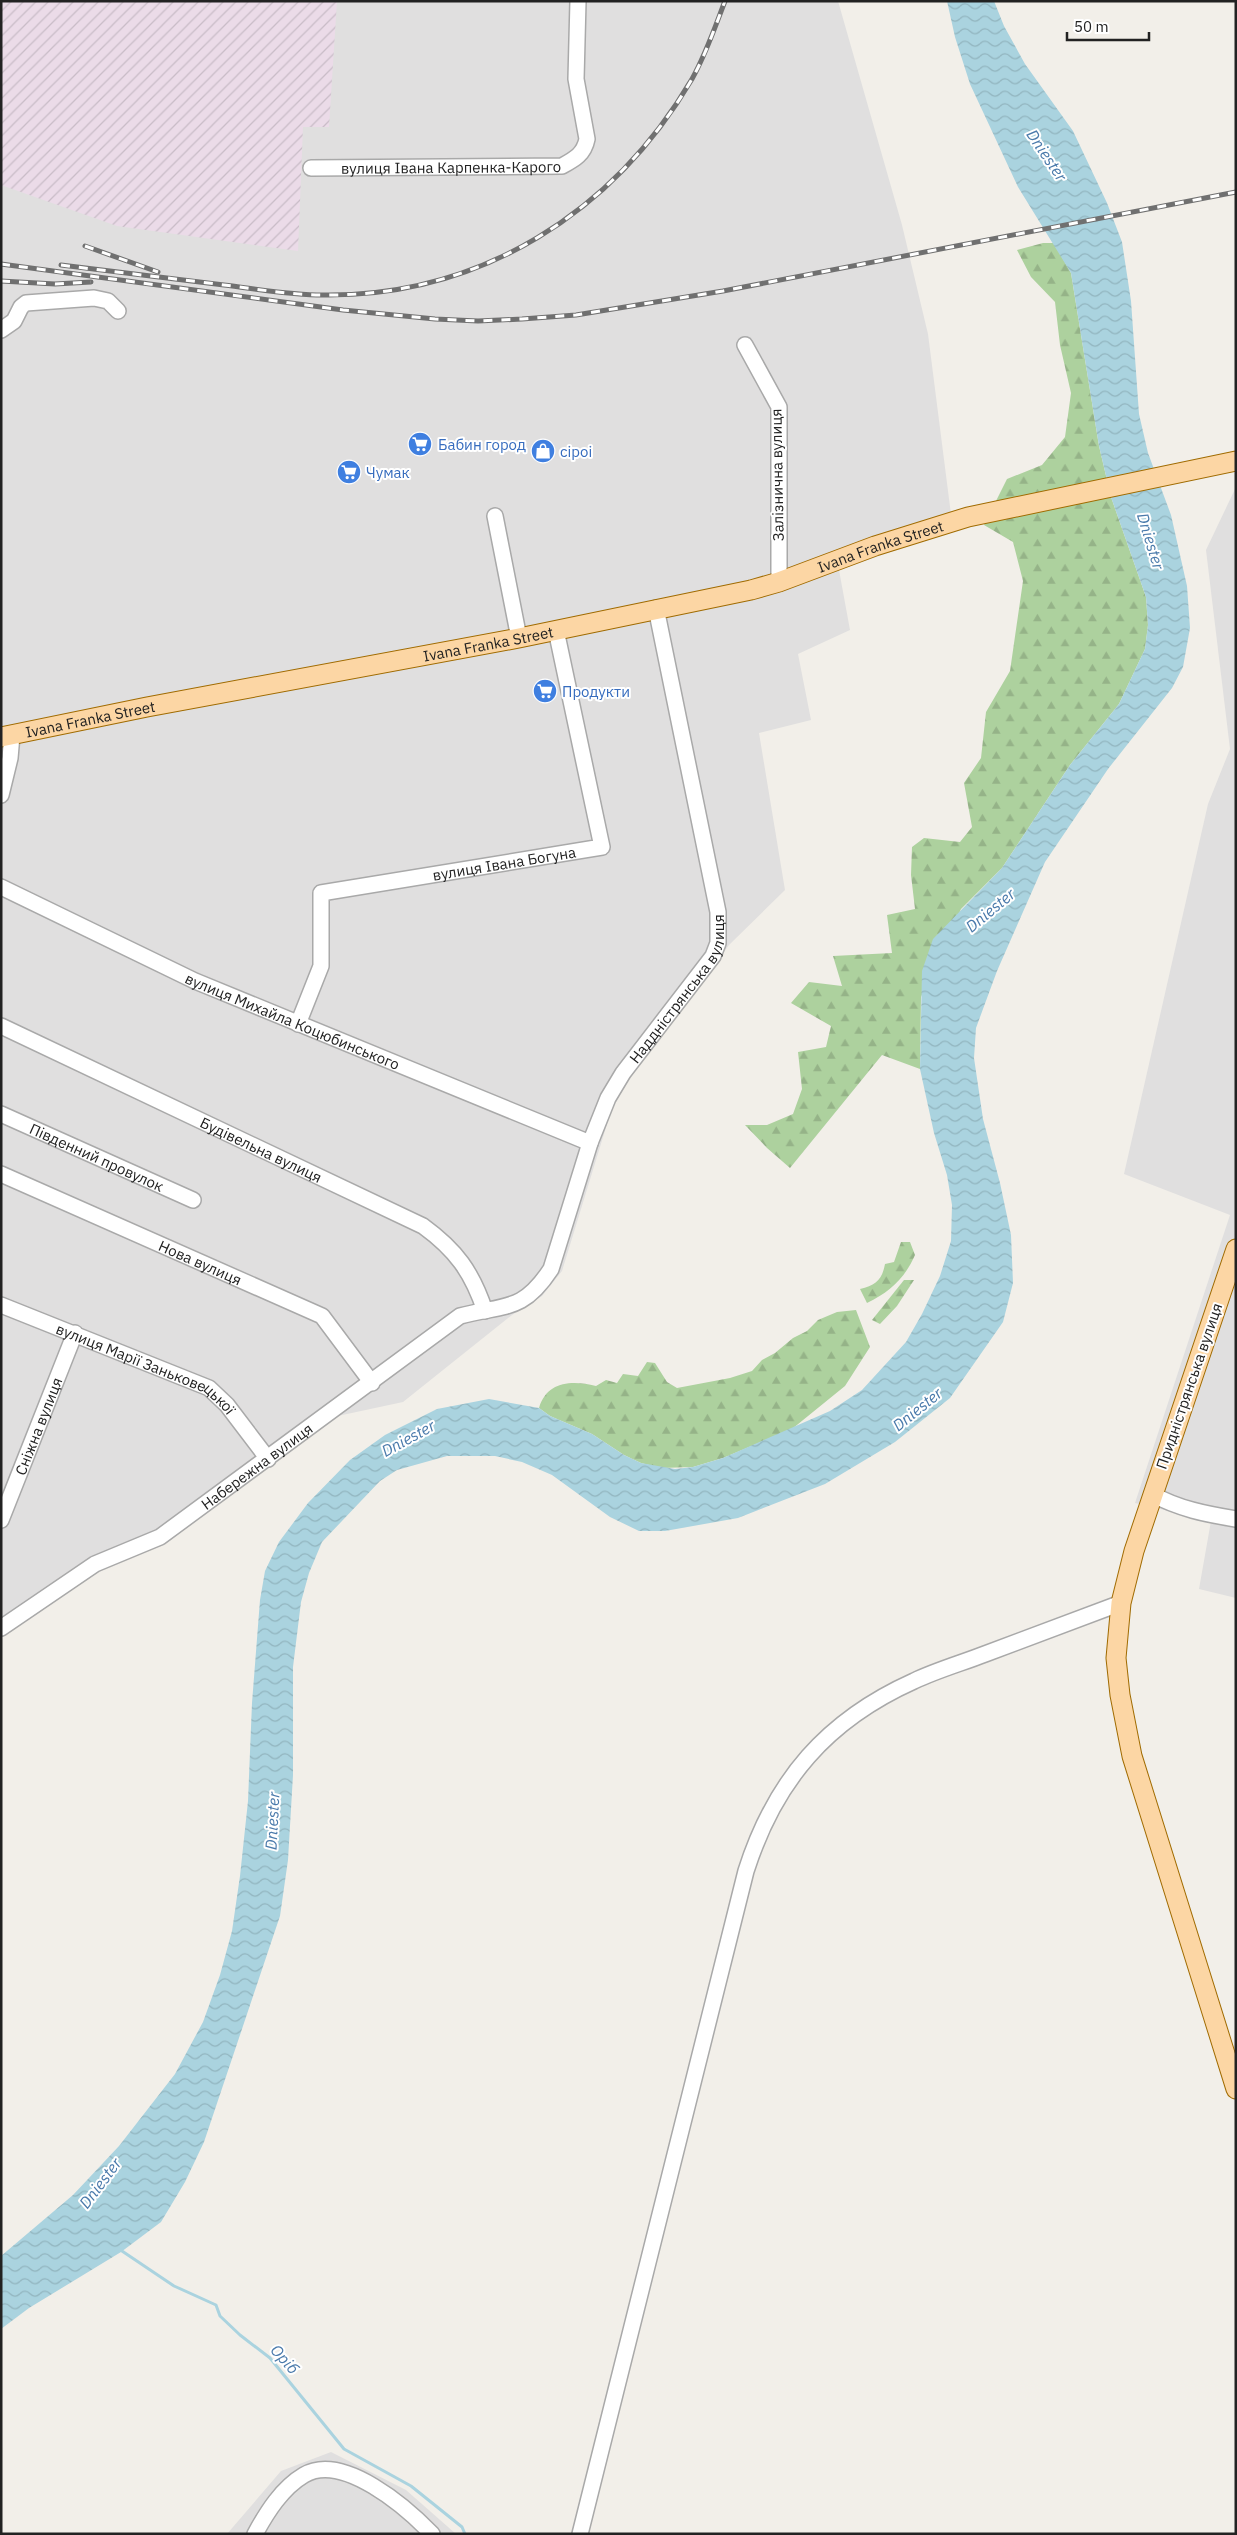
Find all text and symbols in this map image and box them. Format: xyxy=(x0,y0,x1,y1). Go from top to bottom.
scale bar xyxy=(1067,10,1150,42)
text: 50 m xyxy=(1074,17,1109,36)
water label: Dniester xyxy=(1022,125,1072,186)
street label: вулиця Івана Карпенка-Карого xyxy=(341,157,561,177)
street label: Залізнична вулиця xyxy=(766,408,788,542)
supermarket icon: Бабин город xyxy=(407,431,433,457)
place label: Бабин город xyxy=(438,435,526,454)
shop icon: сіроі xyxy=(530,438,556,464)
place label: сіроі xyxy=(560,442,592,461)
supermarket icon: Чумак xyxy=(336,459,362,485)
place label: Чумак xyxy=(366,463,410,482)
water label: Dniester xyxy=(1133,510,1169,573)
street label: Ivana Franka Street xyxy=(815,516,946,576)
street label: Ivana Franka Street xyxy=(421,622,555,665)
supermarket icon: Продукти xyxy=(532,678,558,704)
place label: Продукти xyxy=(562,682,630,701)
street label: Ivana Franka Street xyxy=(24,696,157,741)
street label: вулиця Івана Богуна xyxy=(431,842,577,884)
water label: Dniester xyxy=(961,883,1020,936)
street label: Наддністрянська вулиця xyxy=(625,914,728,1067)
street label: вулиця Михайла Коцюбинського xyxy=(182,968,403,1073)
street label: Будівельна вулиця xyxy=(197,1112,325,1186)
street label: Південний провулок xyxy=(27,1119,167,1195)
street label: Нова вулиця xyxy=(156,1236,245,1289)
street label: Придністрянська вулиця xyxy=(1152,1300,1226,1472)
street label: вулиця Марії Заньковецької xyxy=(54,1319,240,1418)
street label: Сніжна вулиця xyxy=(10,1374,66,1478)
water label: Dniester xyxy=(888,1382,947,1435)
water label: Dniester xyxy=(378,1415,439,1461)
street label: Набережна вулиця xyxy=(197,1419,316,1513)
water label: Dniester xyxy=(260,1790,284,1851)
water label: Dniester xyxy=(75,2153,126,2212)
water label: Оріб xyxy=(267,2340,304,2378)

